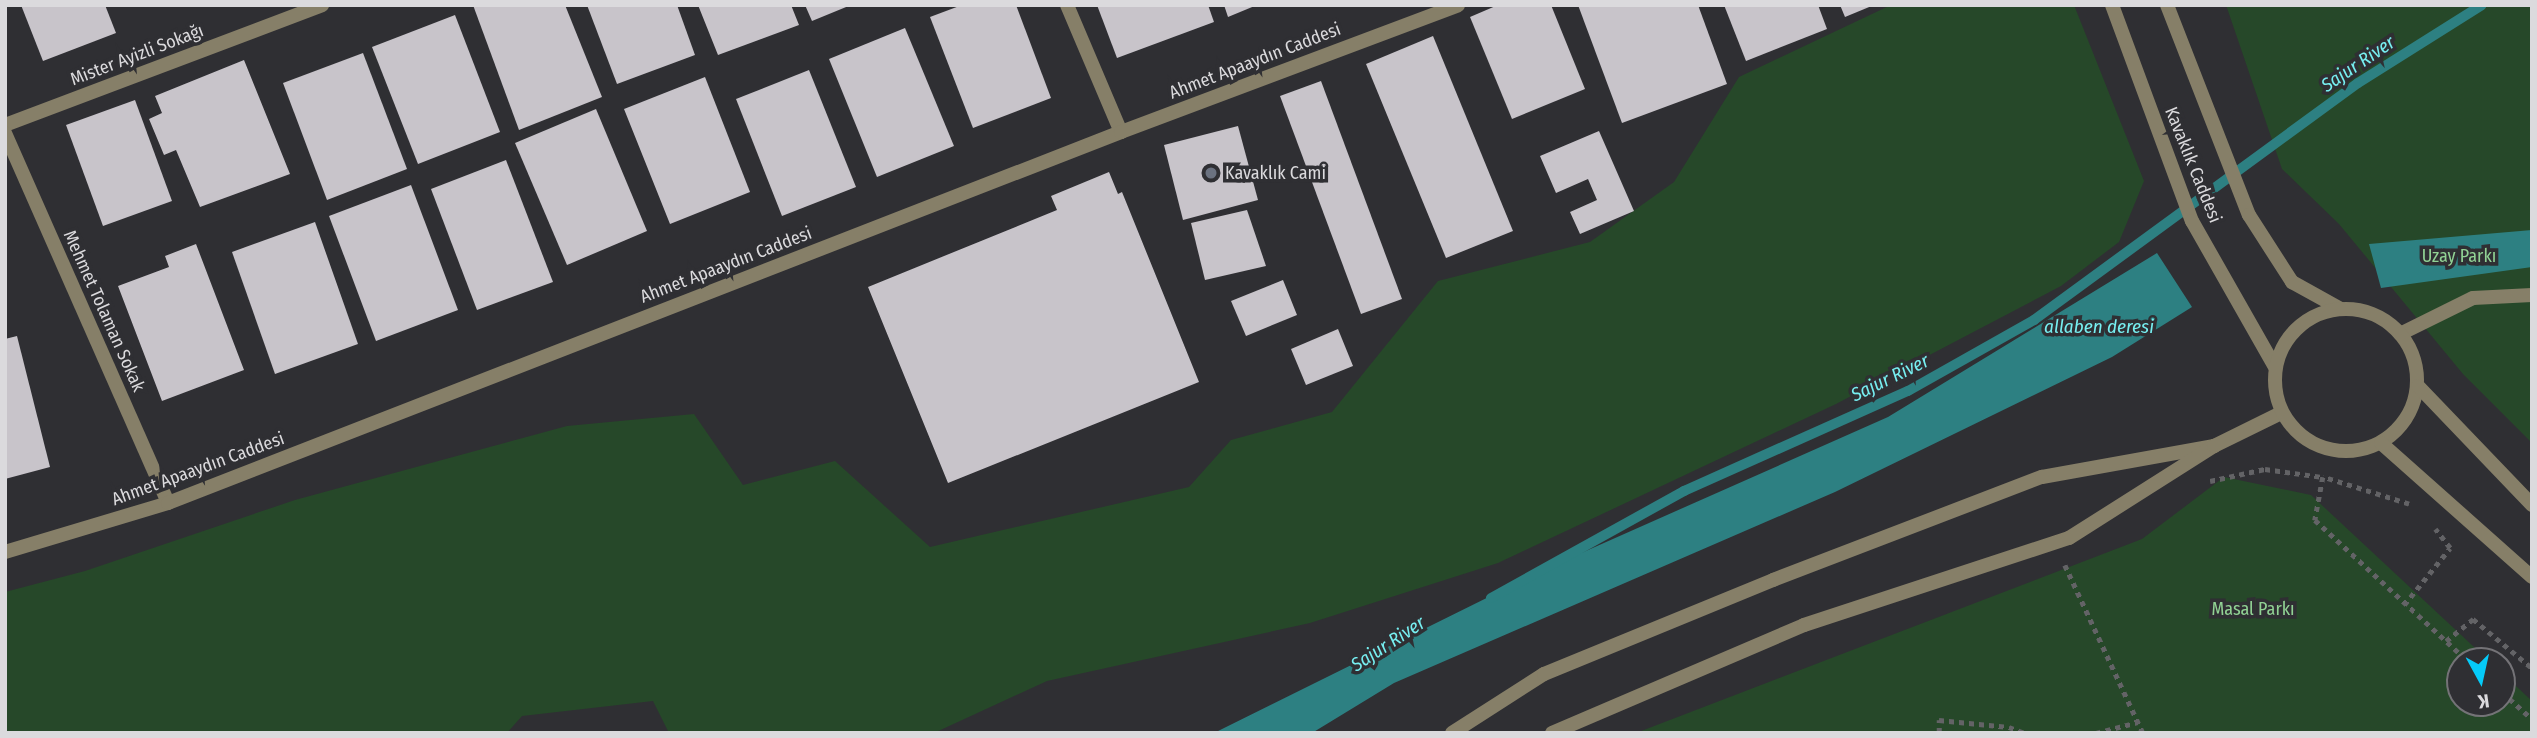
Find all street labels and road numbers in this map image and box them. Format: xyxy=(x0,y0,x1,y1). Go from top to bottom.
street label: Ahmet Apaaydın Caddesi xyxy=(1166,18,1344,104)
street label: Mister Ayizli Sokağı xyxy=(67,20,207,90)
street label: Kavaklık Caddesi xyxy=(2160,104,2226,226)
street label: Ahmet Apaaydın Caddesi xyxy=(637,222,815,308)
street label: Mehmet Tolaman Sokak xyxy=(59,227,149,395)
street label: Ahmet Apaaydın Caddesi xyxy=(109,428,287,510)

